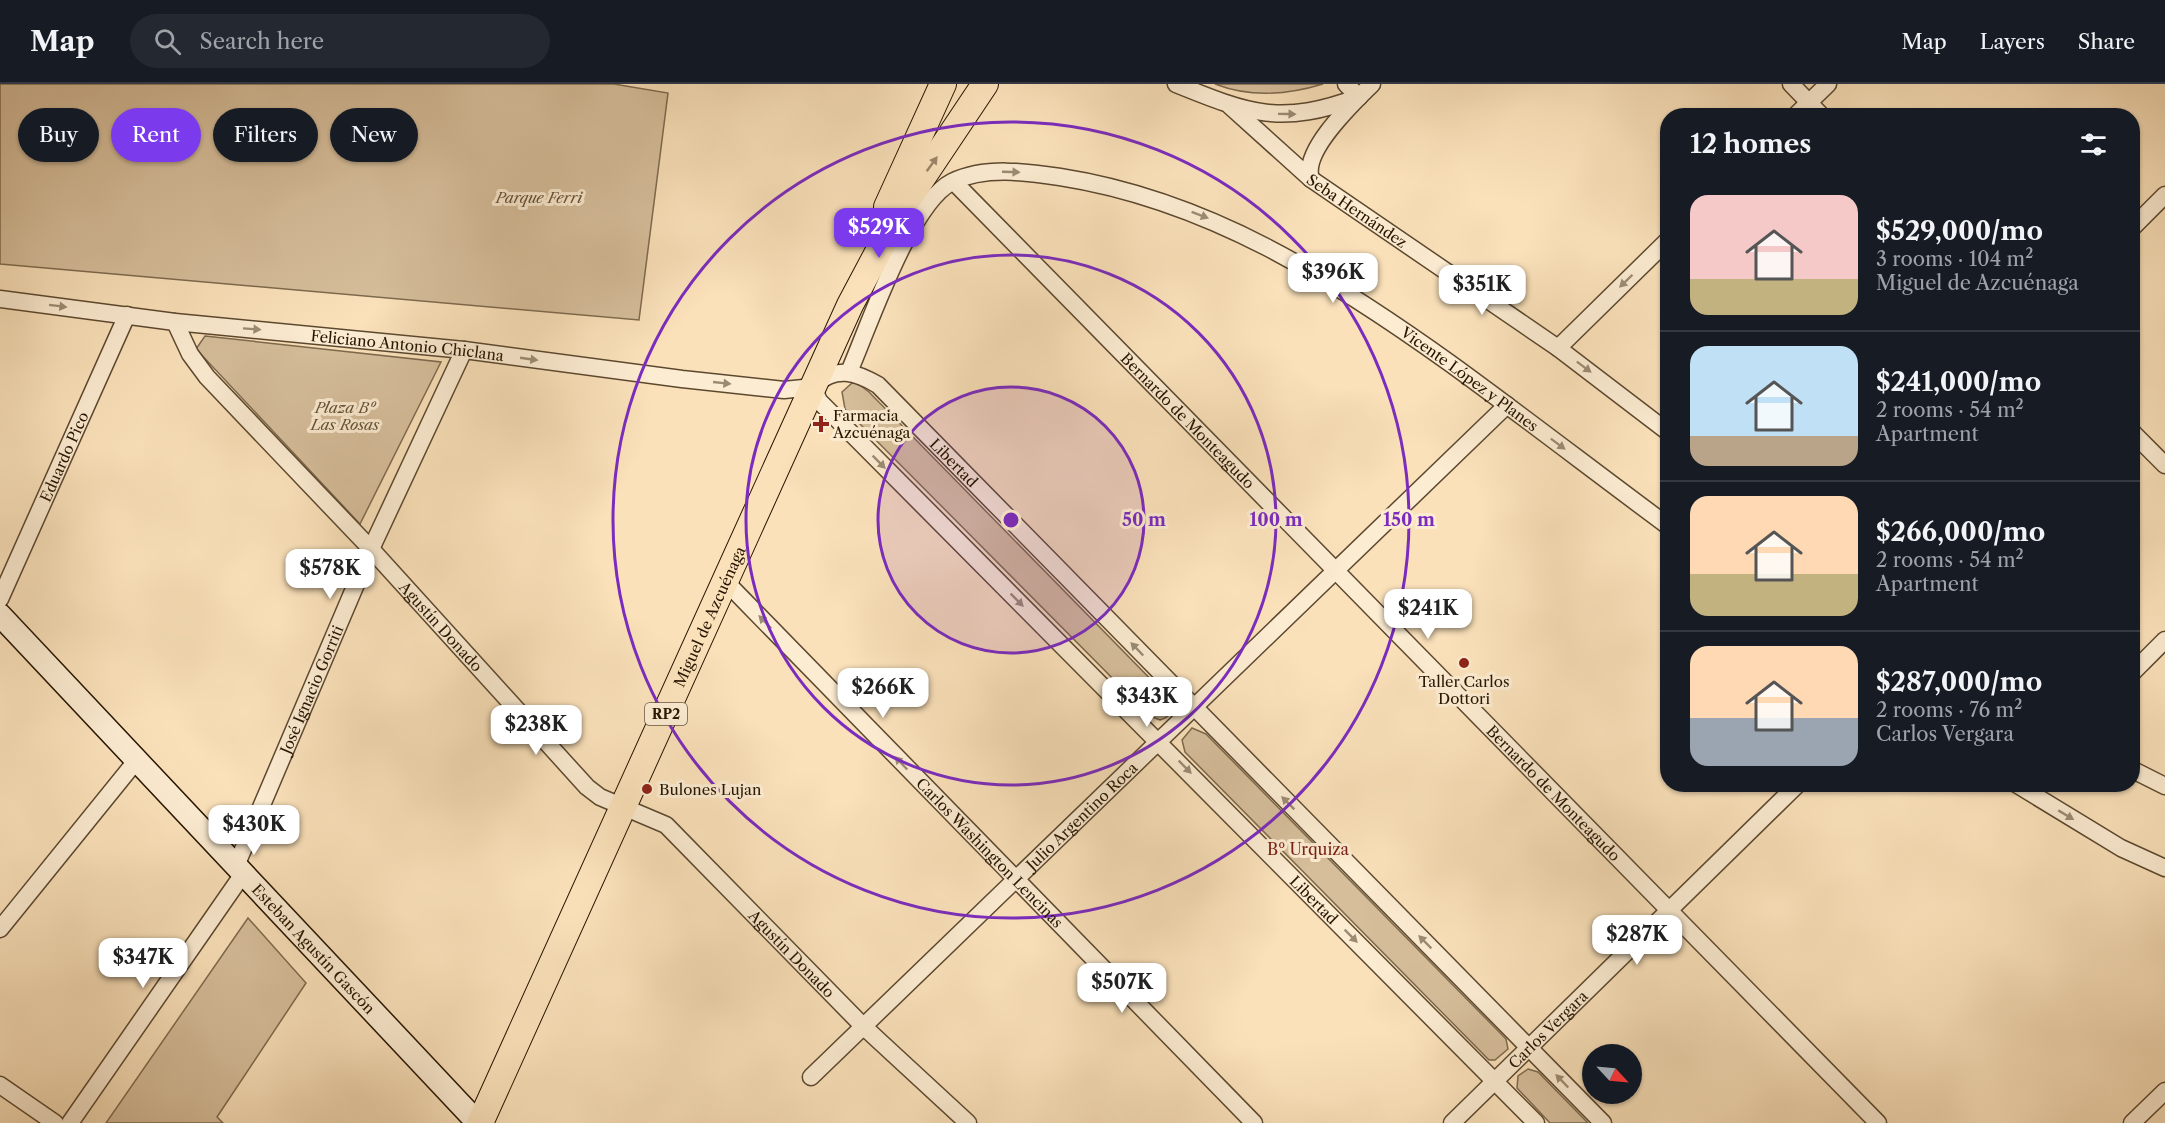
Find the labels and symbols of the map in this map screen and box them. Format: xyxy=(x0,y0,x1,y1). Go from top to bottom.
one-way arrow xyxy=(1278,109,1297,119)
one-way arrow xyxy=(926,156,938,171)
one-way arrow xyxy=(1001,167,1020,176)
street label: Seba Hernández xyxy=(1303,170,1411,252)
park label: Parque Ferri xyxy=(495,188,584,207)
pin: $529K xyxy=(837,208,921,259)
one-way arrow xyxy=(1191,210,1209,220)
pin: $396K xyxy=(1291,253,1375,304)
pin: $351K xyxy=(1440,265,1524,316)
one-way arrow xyxy=(1620,274,1634,288)
one-way arrow xyxy=(49,302,68,311)
street label: Vicente López y Planes xyxy=(1397,322,1542,435)
one-way arrow xyxy=(242,324,261,334)
street label: Feliciano Antonio Chiclana xyxy=(310,326,505,365)
street label: Bernardo de Monteagudo xyxy=(1117,348,1259,492)
one-way arrow xyxy=(520,354,539,363)
one-way arrow xyxy=(1575,361,1591,373)
one-way arrow xyxy=(713,379,732,388)
park label: Plaza Bº Las Rosas xyxy=(310,398,380,434)
place label: Farmacia Azcuénaga xyxy=(832,406,911,442)
street label: Eduardo Pico xyxy=(35,409,92,505)
marker: Farmacia Azcuénaga xyxy=(814,417,828,431)
street label: Libertad xyxy=(926,434,982,491)
one-way arrow xyxy=(1550,437,1565,449)
one-way arrow xyxy=(872,454,886,468)
text: 50 m xyxy=(1122,509,1166,531)
text: 100 m xyxy=(1249,509,1303,531)
text: 150 m xyxy=(1383,509,1435,531)
centre of rings xyxy=(1001,510,1021,530)
street label: Miguel de Azcuénaga xyxy=(669,543,749,690)
pin: $578K xyxy=(288,549,372,600)
street label: Agustín Donado xyxy=(395,577,487,675)
pin: $241K xyxy=(1386,589,1470,640)
one-way arrow xyxy=(1010,592,1024,606)
one-way arrow xyxy=(759,616,773,630)
street label: José Ignacio Gorriti xyxy=(275,622,347,758)
one-way arrow xyxy=(1130,642,1144,657)
marker: Taller Carlos Dottori xyxy=(1457,656,1471,670)
pin: $266K xyxy=(841,668,925,719)
place label: Taller Carlos Dottori xyxy=(1418,672,1510,708)
pin: $343K xyxy=(1105,677,1189,728)
road number: RP2 xyxy=(645,703,687,725)
pin: $238K xyxy=(494,705,578,756)
street label: Bernardo de Monteagudo xyxy=(1483,721,1625,865)
one-way arrow xyxy=(894,755,908,770)
street label: Julio Argentino Roca xyxy=(1020,758,1141,875)
one-way arrow xyxy=(1177,760,1191,774)
street label: Carlos Washington Lencinas xyxy=(913,774,1067,931)
place label: Bulones Lujan xyxy=(659,780,762,799)
marker: Bulones Lujan xyxy=(640,782,654,796)
one-way arrow xyxy=(1282,797,1296,811)
pin: $430K xyxy=(212,805,296,856)
one-way arrow xyxy=(2058,810,2074,821)
district label: Bº Urquiza xyxy=(1267,839,1350,859)
street label: Libertad xyxy=(1286,871,1342,928)
street label: Esteban Agustín Gascón xyxy=(248,880,380,1018)
street label: Agustín Donado xyxy=(744,905,839,1001)
pin: $287K xyxy=(1595,915,1679,966)
one-way arrow xyxy=(1344,928,1358,942)
one-way arrow xyxy=(1419,936,1433,950)
pin: $347K xyxy=(101,938,185,989)
pin: $507K xyxy=(1080,963,1164,1014)
street label: Carlos Vergara xyxy=(1504,986,1591,1072)
north arrow xyxy=(1582,1044,1642,1104)
one-way arrow xyxy=(1555,1074,1569,1089)

